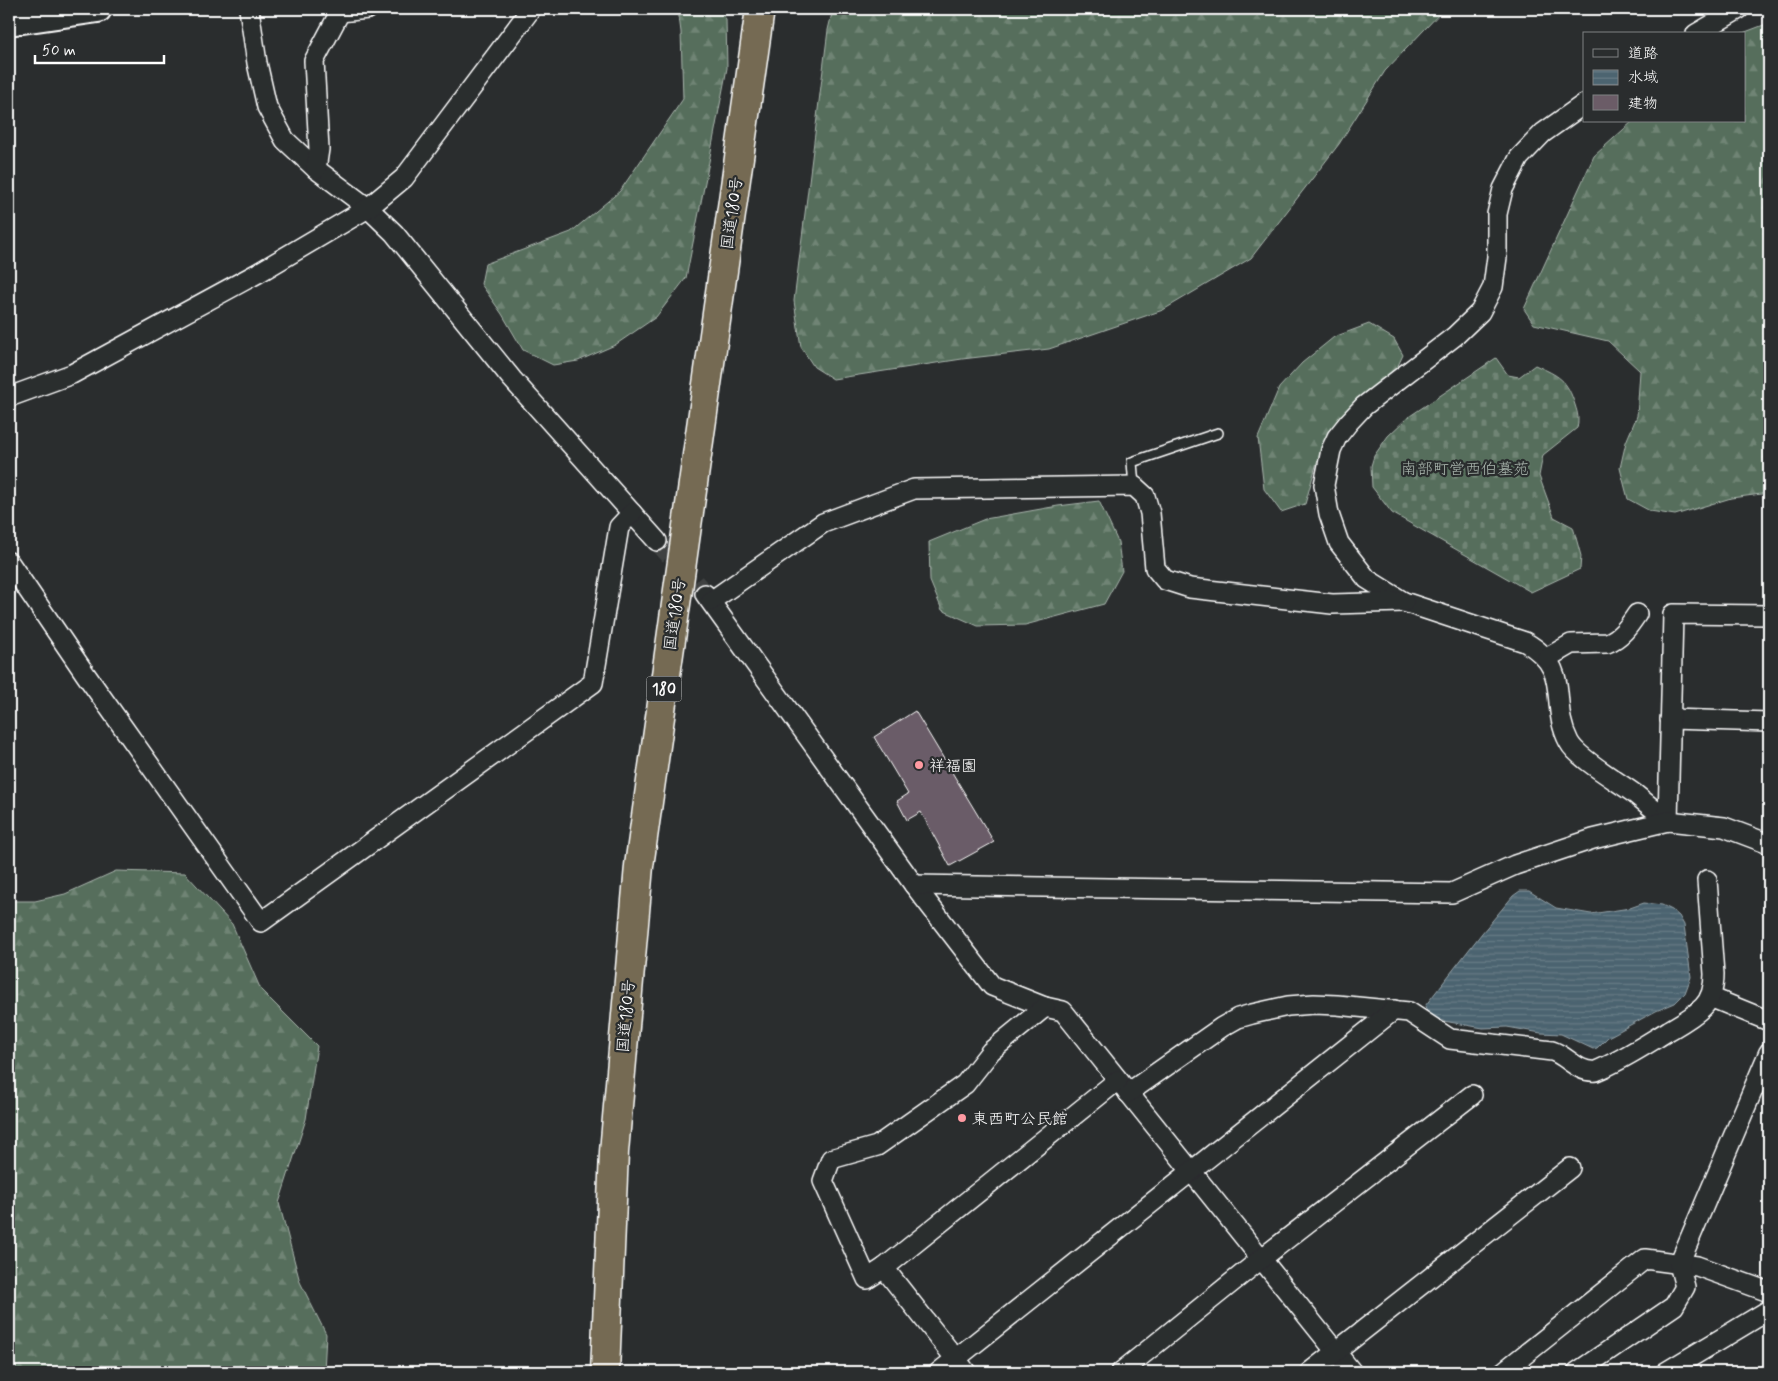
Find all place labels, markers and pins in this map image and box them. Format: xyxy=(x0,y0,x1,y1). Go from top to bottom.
place label: 祥福園 xyxy=(929,756,977,777)
marker: 祥福園 xyxy=(913,759,925,771)
place label: 東西町公民館 xyxy=(972,1109,1068,1130)
marker: 東西町公民館 xyxy=(956,1112,968,1124)

